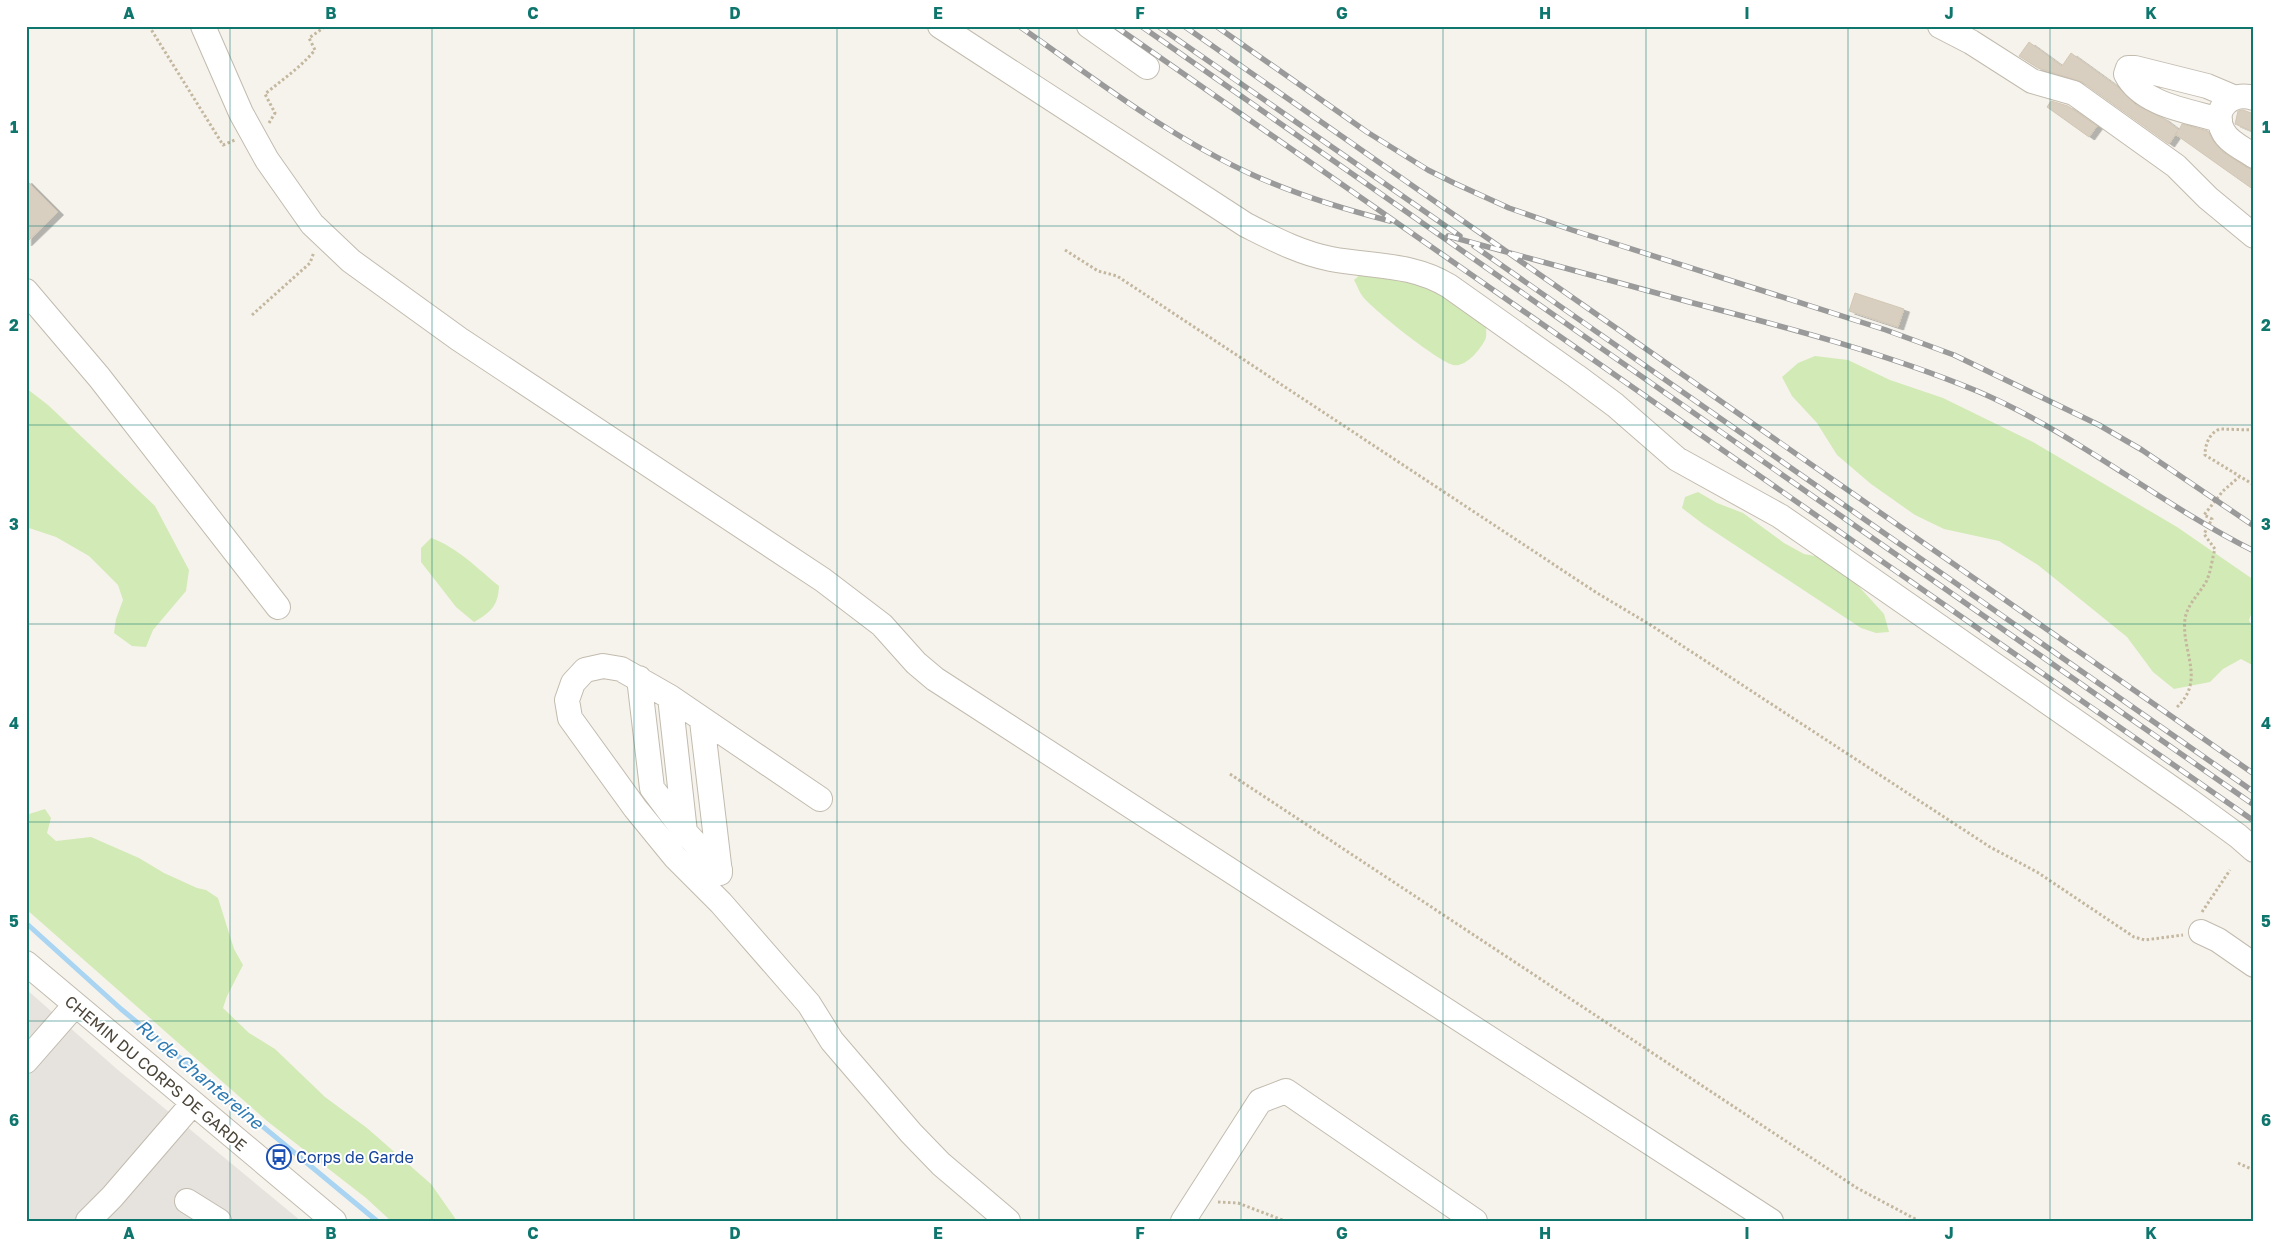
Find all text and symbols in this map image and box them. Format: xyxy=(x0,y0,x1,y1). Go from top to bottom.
text: A xyxy=(123,3,135,23)
text: B xyxy=(325,3,337,23)
text: C xyxy=(527,3,539,23)
text: D xyxy=(729,3,741,23)
text: E xyxy=(933,3,943,23)
text: F xyxy=(1135,3,1145,23)
text: G xyxy=(1336,3,1348,23)
text: H xyxy=(1539,3,1551,23)
text: I xyxy=(1744,3,1750,23)
text: J xyxy=(1944,3,1954,23)
text: K xyxy=(2145,3,2157,23)
text: 1 xyxy=(10,117,18,137)
text: 1 xyxy=(2262,117,2270,137)
text: 2 xyxy=(9,315,19,335)
text: 2 xyxy=(2261,315,2271,335)
text: 3 xyxy=(9,514,19,534)
text: 3 xyxy=(2261,514,2271,534)
text: 4 xyxy=(9,713,19,733)
text: 4 xyxy=(2261,713,2271,733)
text: 5 xyxy=(9,911,19,931)
text: 5 xyxy=(2261,911,2271,931)
street label: CHEMIN DU CORPS DE GARDE xyxy=(61,991,251,1155)
water label: Ru de Chantereine xyxy=(132,1015,269,1134)
text: 6 xyxy=(9,1110,19,1130)
text: 6 xyxy=(2261,1110,2271,1130)
bus stop icon: Corps de Garde xyxy=(266,1144,292,1170)
place label: Corps de Garde xyxy=(296,1147,414,1167)
text: A xyxy=(123,1223,135,1243)
text: B xyxy=(325,1223,337,1243)
text: C xyxy=(527,1223,539,1243)
text: D xyxy=(729,1223,741,1243)
text: E xyxy=(933,1223,943,1243)
text: F xyxy=(1135,1223,1145,1243)
text: G xyxy=(1336,1223,1348,1243)
text: H xyxy=(1539,1223,1551,1243)
text: I xyxy=(1744,1223,1750,1243)
text: J xyxy=(1944,1223,1954,1243)
text: K xyxy=(2145,1223,2157,1243)

